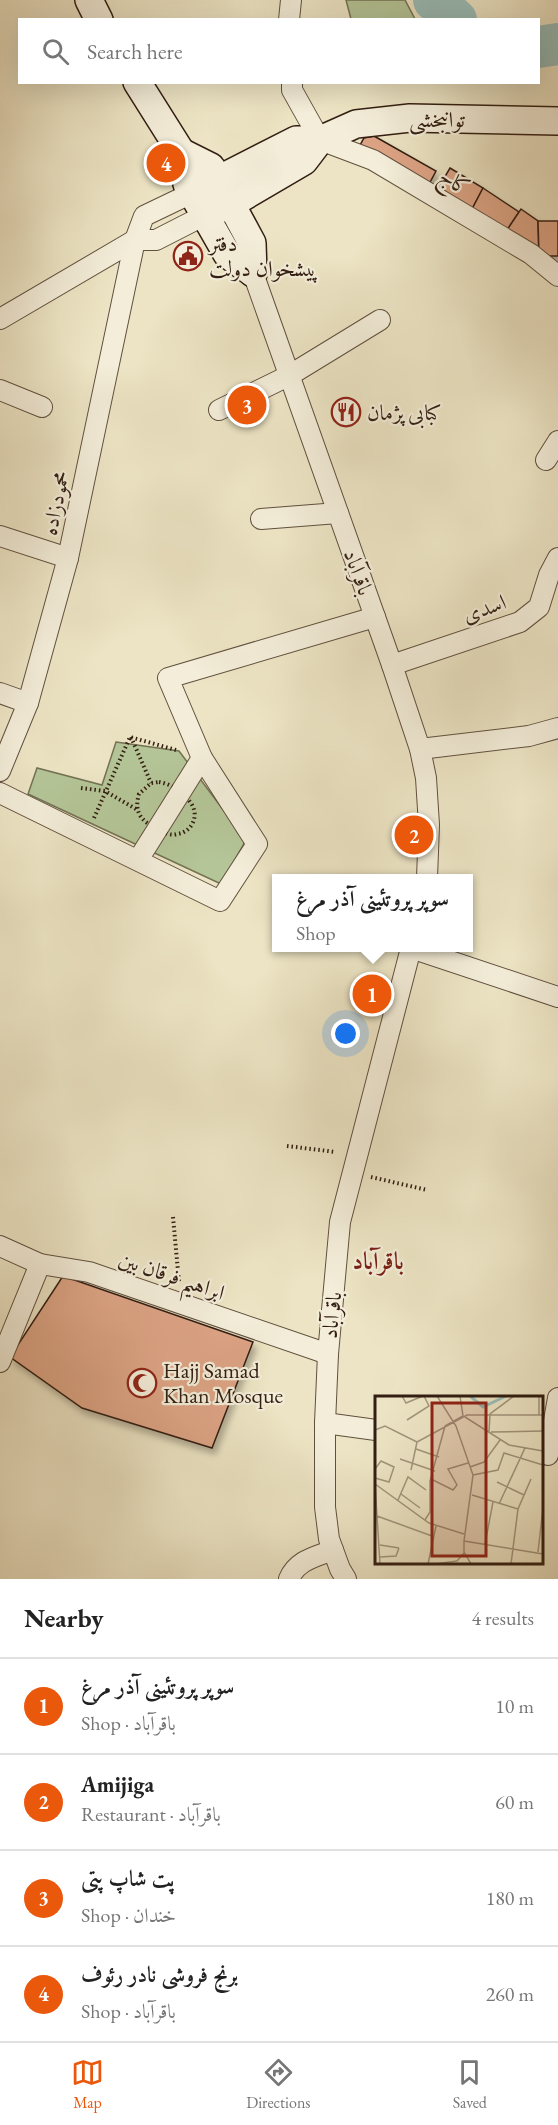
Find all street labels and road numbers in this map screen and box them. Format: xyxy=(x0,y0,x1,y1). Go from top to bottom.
street label: توانبخشی xyxy=(409,105,466,135)
street label: کاج xyxy=(431,161,476,206)
street label: محمودزاده xyxy=(35,468,76,538)
street label: باقرآباد xyxy=(337,545,380,599)
street label: اسدی xyxy=(458,587,510,630)
street label: ابراهیم فرقان بین xyxy=(113,1244,229,1314)
street label: باقرآباد xyxy=(315,1290,348,1340)

